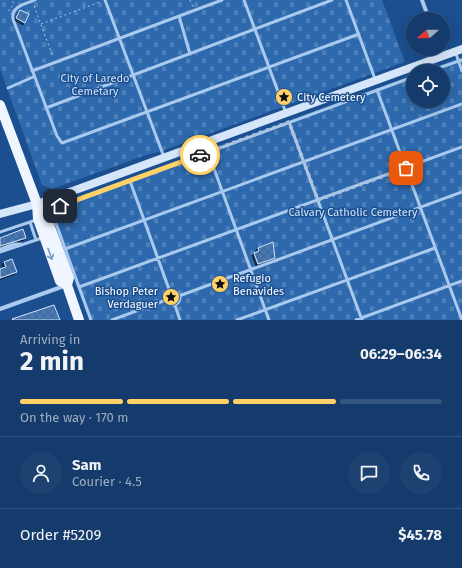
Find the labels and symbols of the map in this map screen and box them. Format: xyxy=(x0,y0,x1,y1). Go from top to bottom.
north arrow xyxy=(406,12,450,56)
park label: City of Laredo Cemetary xyxy=(61,72,129,98)
place icon: City Cemetery xyxy=(274,87,294,107)
place label: City Cemetery xyxy=(297,91,366,104)
courier xyxy=(180,135,220,175)
pin xyxy=(389,151,423,185)
pin xyxy=(43,189,77,223)
park label: Calvary Catholic Cemetery xyxy=(288,206,418,219)
one-way arrow xyxy=(47,248,55,260)
place label: Refugio Benavides xyxy=(233,272,284,298)
place icon: Refugio Benavides xyxy=(210,274,230,294)
place label: Bishop Peter Verdaguer xyxy=(95,285,159,311)
place icon: Bishop Peter Verdaguer xyxy=(161,287,181,307)

